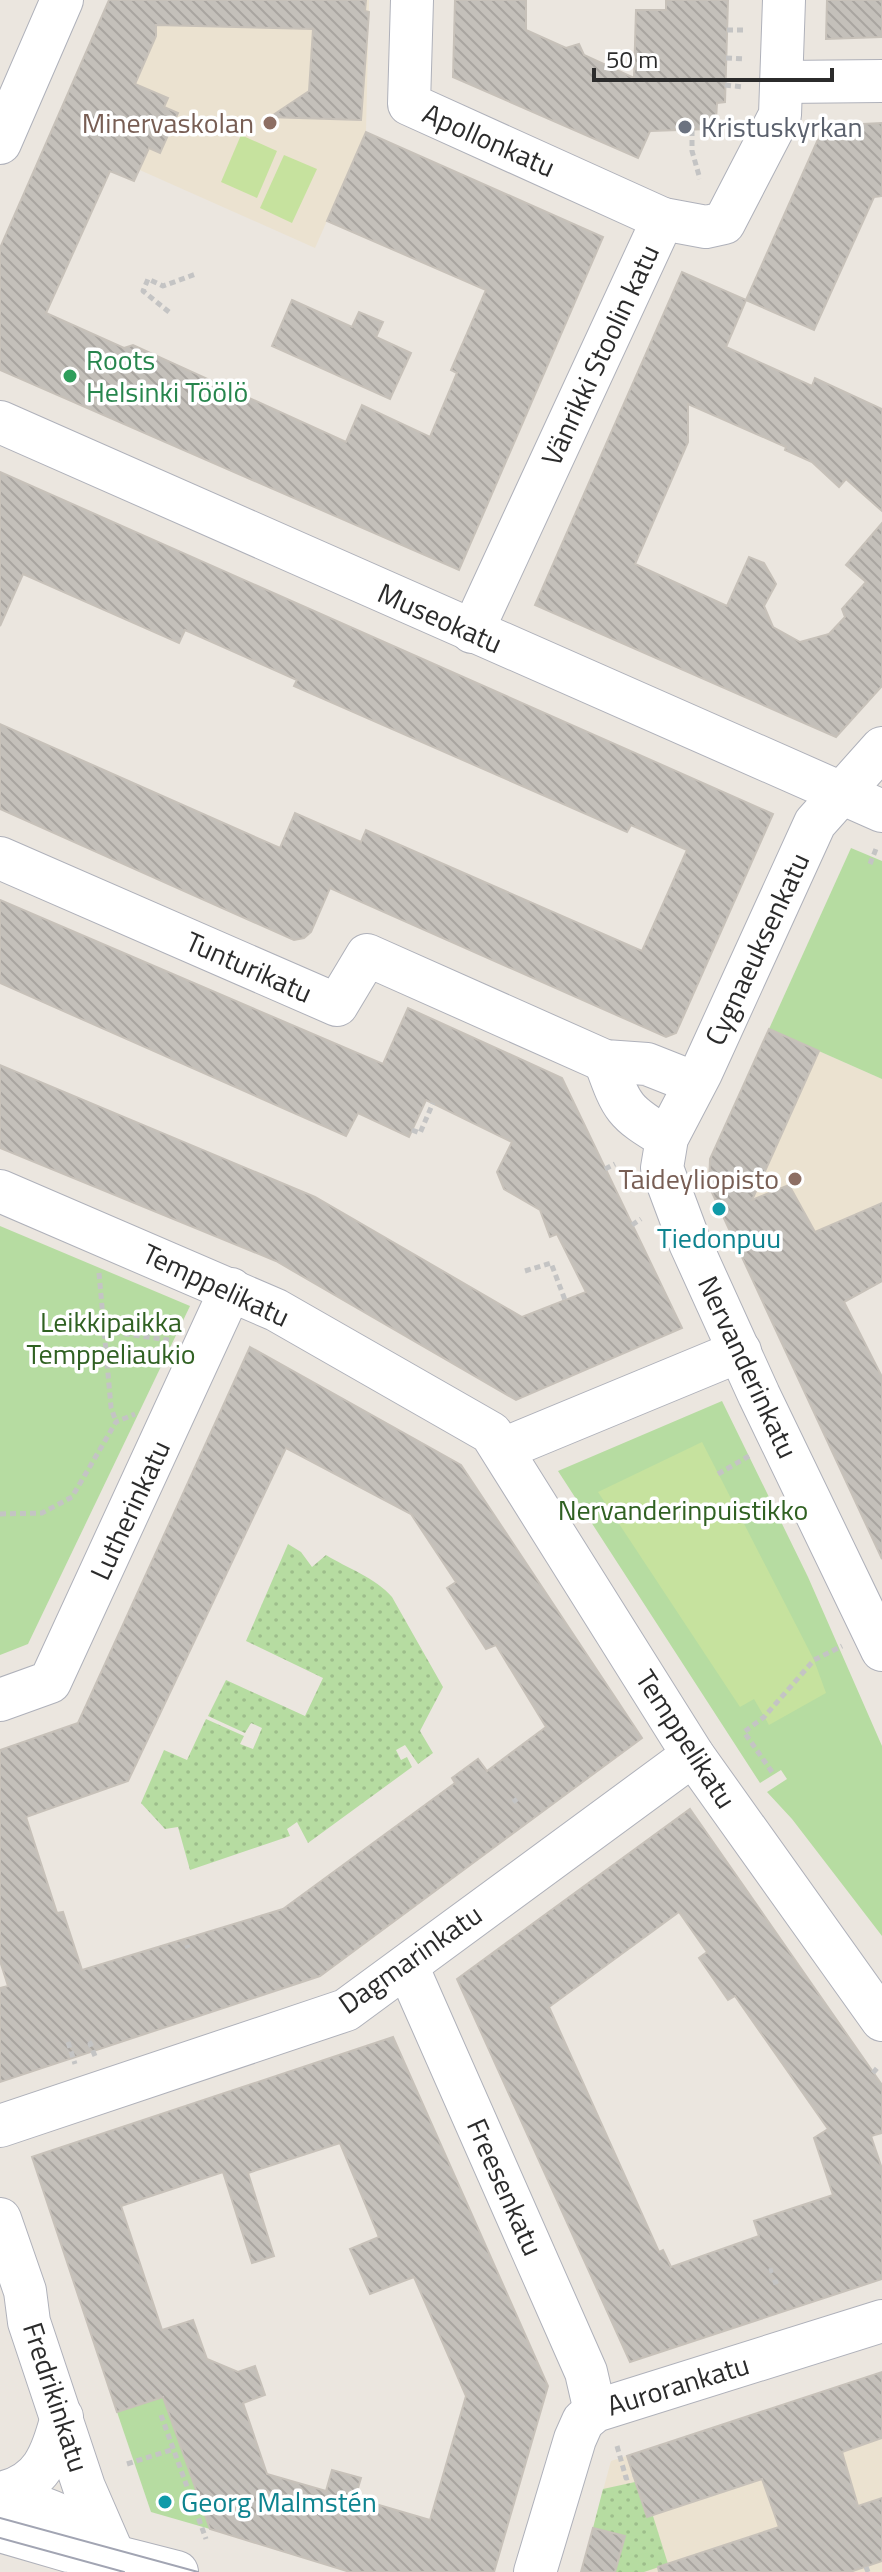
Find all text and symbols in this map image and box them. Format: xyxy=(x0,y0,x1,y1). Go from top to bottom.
scale bar xyxy=(594,32,832,82)
text: 50 m xyxy=(606,41,658,77)
street label: Apollonkatu xyxy=(416,91,562,188)
place label: Minervaskolan xyxy=(82,101,254,144)
place label: Kristuskyrkan xyxy=(701,105,862,148)
marker: Minervaskolan xyxy=(261,114,279,132)
marker: Kristuskyrkan xyxy=(676,118,694,136)
street label: Vänrikki Stoolin katu xyxy=(529,237,670,473)
place label: Roots Helsinki Töölö xyxy=(86,338,248,413)
marker: Roots Helsinki Töölö xyxy=(61,367,79,385)
street label: Museokatu xyxy=(371,571,509,664)
street label: Cygnaeuksenkatu xyxy=(693,845,820,1052)
street label: Tunturikatu xyxy=(179,920,319,1014)
place label: Taideyliopisto xyxy=(618,1157,779,1200)
marker: Taideyliopisto xyxy=(786,1170,804,1188)
marker: Tiedonpuu xyxy=(710,1200,728,1218)
place label: Tiedonpuu xyxy=(657,1216,781,1259)
street label: Temppelikatu xyxy=(136,1232,297,1337)
street label: Nervanderinkatu xyxy=(687,1269,810,1465)
park label: Leikkipaikka Temppeliaukio xyxy=(26,1300,196,1375)
street label: Lutherinkatu xyxy=(78,1433,181,1587)
park label: Nervanderinpuistikko xyxy=(558,1488,808,1531)
street label: Temppelikatu xyxy=(625,1661,747,1817)
street label: Dagmarinkatu xyxy=(329,1893,490,2024)
street label: Freesenkatu xyxy=(456,2111,555,2262)
street label: Fredrikinkatu xyxy=(12,2317,101,2477)
street label: Aurorankatu xyxy=(601,2343,754,2427)
place label: Georg Malmstén xyxy=(181,2480,377,2523)
marker: Georg Malmstén xyxy=(156,2493,174,2511)

